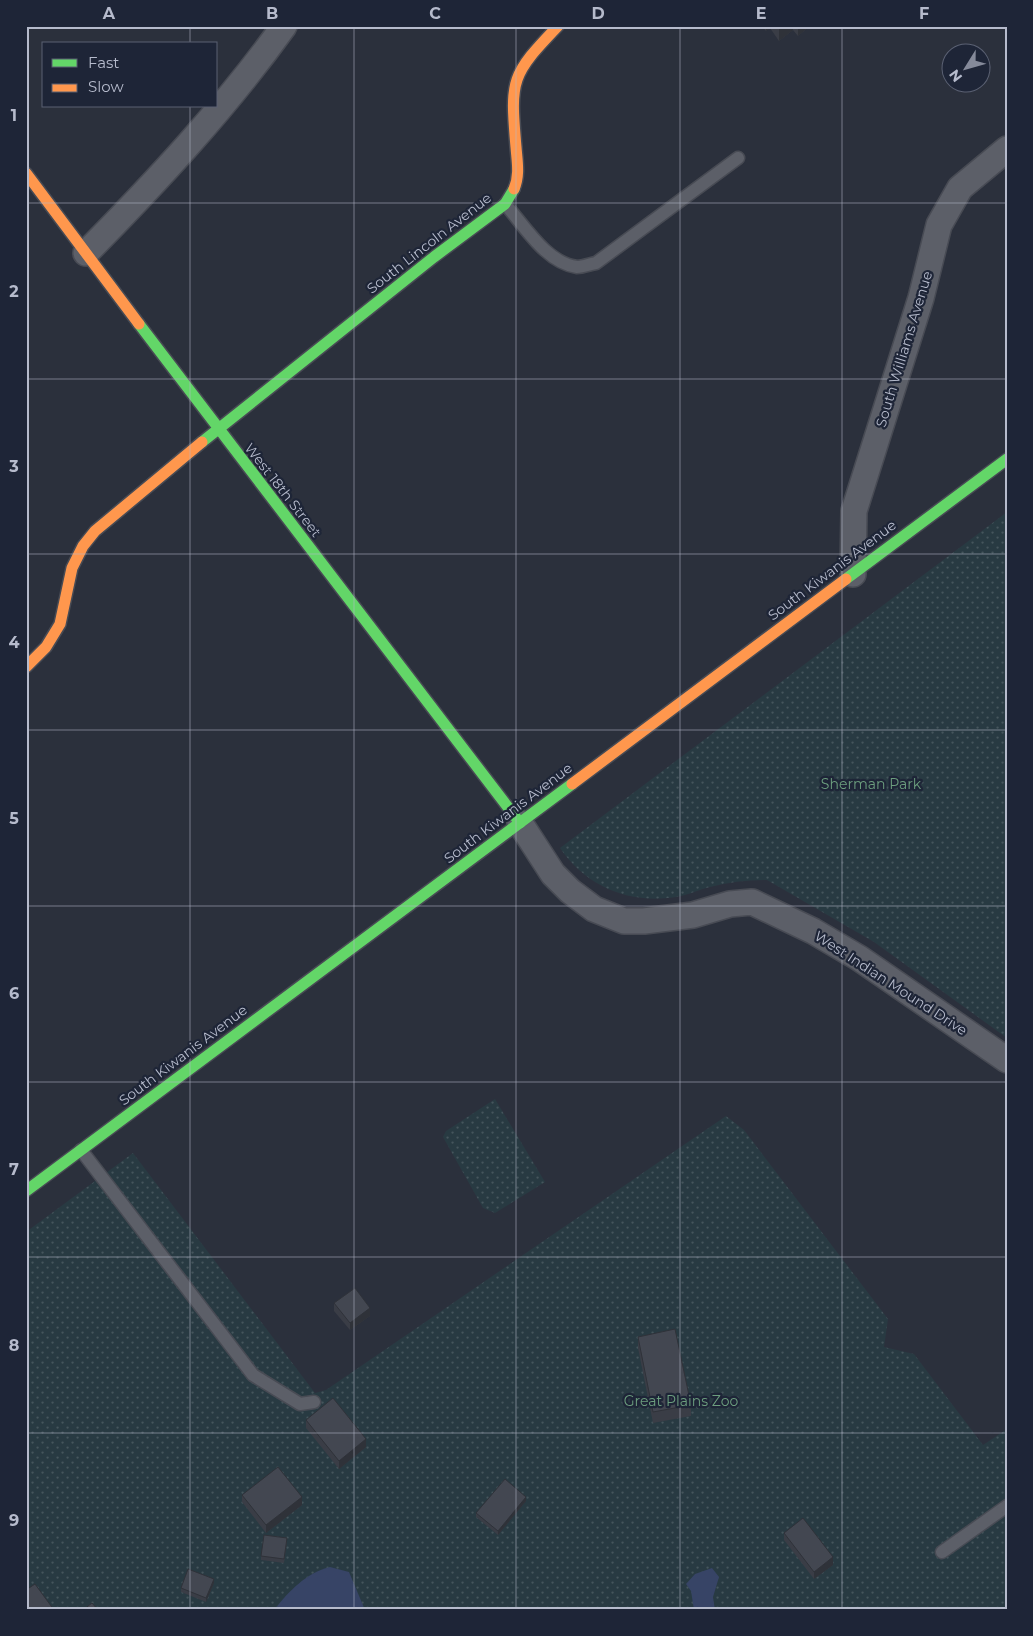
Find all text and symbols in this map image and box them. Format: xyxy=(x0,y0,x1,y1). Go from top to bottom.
text: A xyxy=(102,4,116,23)
text: B xyxy=(266,4,278,23)
text: C xyxy=(429,4,441,23)
text: D xyxy=(591,4,605,23)
text: E xyxy=(756,4,766,23)
text: F xyxy=(919,4,929,23)
legend xyxy=(42,42,218,108)
north arrow xyxy=(940,42,990,92)
text: Fast xyxy=(88,53,119,72)
text: N xyxy=(945,66,966,86)
text: Slow xyxy=(88,77,124,96)
text: 1 xyxy=(11,106,17,125)
street label: South Lincoln Avenue xyxy=(363,189,495,297)
street label: South Williams Avenue xyxy=(872,269,936,429)
text: 2 xyxy=(9,282,19,301)
street label: West 18th Street xyxy=(241,439,326,541)
text: 3 xyxy=(8,457,19,476)
street label: South Kiwanis Avenue xyxy=(764,516,900,624)
text: 4 xyxy=(8,633,20,652)
street label: South Kiwanis Avenue xyxy=(440,759,576,867)
park label: Sherman Park xyxy=(821,775,922,793)
text: 5 xyxy=(9,809,19,828)
street label: West Indian Mound Drive xyxy=(811,927,971,1039)
text: 6 xyxy=(9,984,19,1003)
street label: South Kiwanis Avenue xyxy=(115,1001,251,1109)
text: 7 xyxy=(9,1160,19,1179)
text: 8 xyxy=(9,1336,19,1355)
park label: Great Plains Zoo xyxy=(624,1392,738,1410)
text: 9 xyxy=(9,1511,19,1530)

